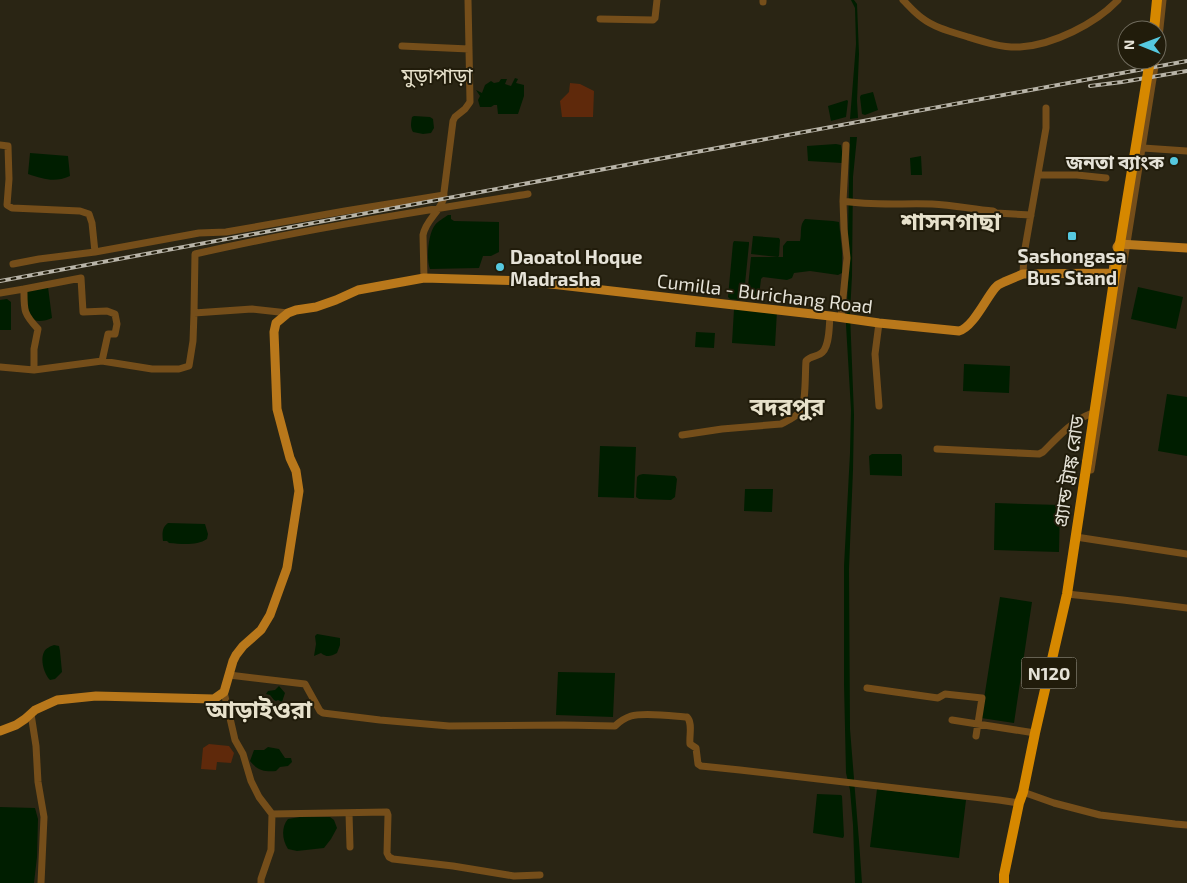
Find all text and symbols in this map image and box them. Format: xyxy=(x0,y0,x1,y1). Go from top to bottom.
north arrow xyxy=(1117,20,1167,70)
text: N xyxy=(1120,40,1137,50)
district label: মুড়াপাড়া xyxy=(401,63,473,88)
place label: জনতা ব্যাংক xyxy=(1065,150,1165,173)
marker: জনতা ব্যাংক xyxy=(1168,155,1180,167)
district label: শাসনগাছা xyxy=(900,206,1002,235)
marker: Sashongasa Bus Stand xyxy=(1066,230,1078,242)
place label: Sashongasa Bus Stand xyxy=(1018,244,1126,289)
place label: Daoatol Hoque Madrasha xyxy=(510,245,643,290)
marker: Daoatol Hoque Madrasha xyxy=(494,261,506,273)
street label: Cumilla - Burichang Road xyxy=(656,268,874,318)
district label: বদরপুর xyxy=(749,391,825,421)
street label: গ্র্যান্ড ট্রাঙ্ক রোড xyxy=(1048,413,1088,528)
road number: N120 xyxy=(1022,658,1076,688)
district label: আড়াইওরা xyxy=(205,694,313,723)

